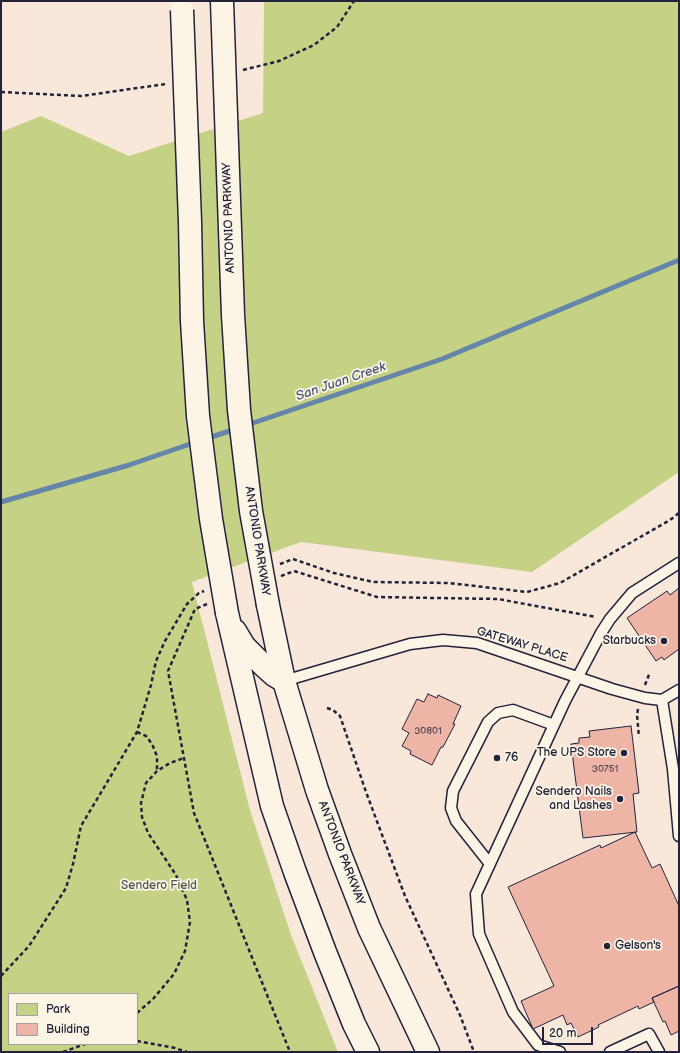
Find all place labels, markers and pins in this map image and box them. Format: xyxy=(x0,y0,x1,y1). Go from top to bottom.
place label: Starbucks xyxy=(603,634,656,648)
marker: Starbucks xyxy=(659,636,669,646)
place label: The UPS Store xyxy=(537,746,616,760)
marker: The UPS Store xyxy=(619,748,629,758)
place label: 76 xyxy=(505,751,518,765)
marker: 76 xyxy=(492,753,502,763)
place label: Sendero Nails and Lashes xyxy=(535,785,612,813)
marker: Sendero Nails and Lashes xyxy=(615,794,625,804)
place label: Gelson's xyxy=(615,939,661,953)
marker: Gelson's xyxy=(602,941,612,951)

